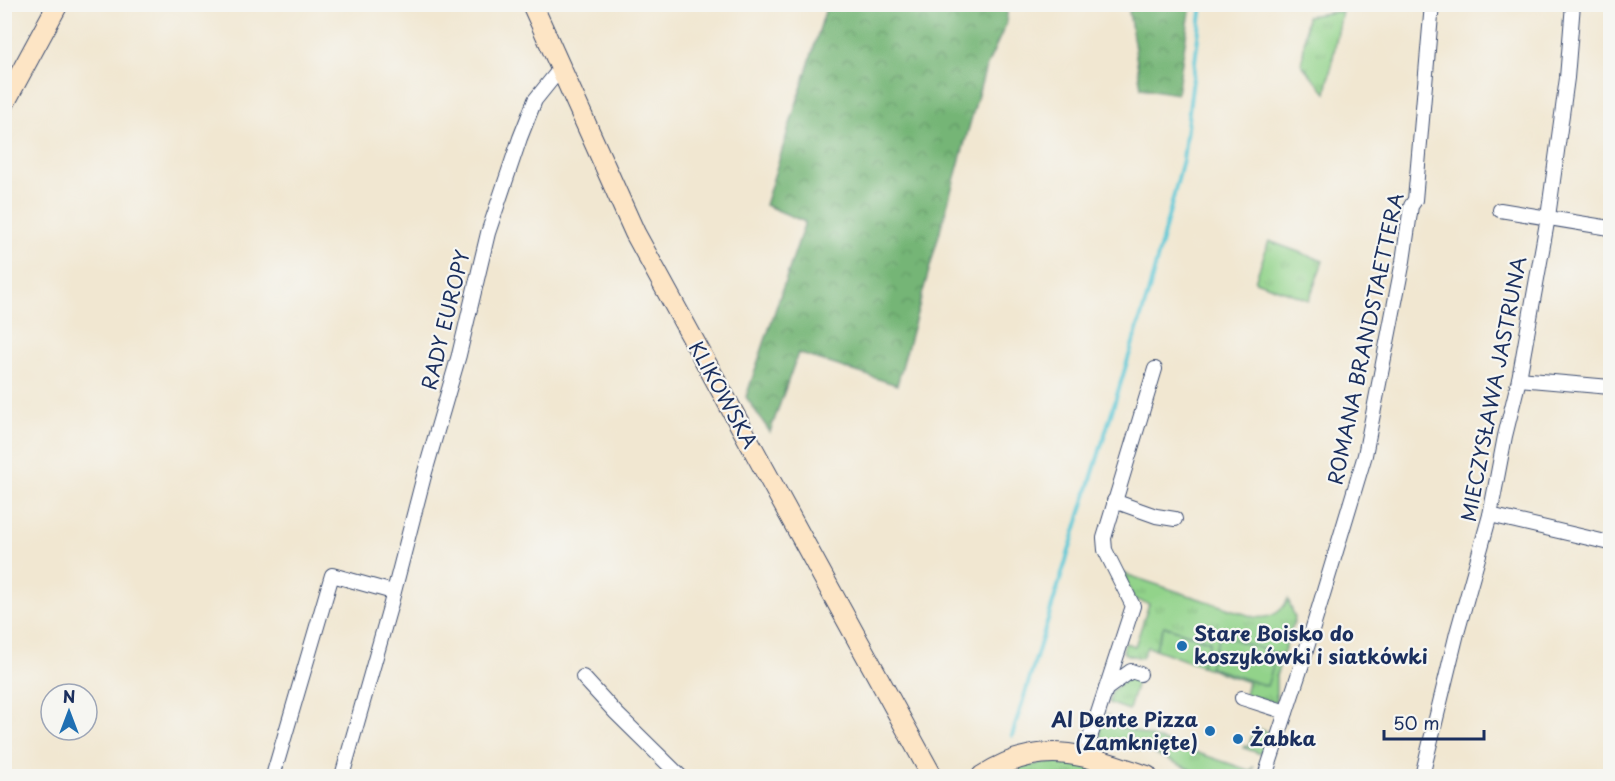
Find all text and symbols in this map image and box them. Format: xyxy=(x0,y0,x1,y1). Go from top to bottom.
street label: ROMANA BRANDSTAETTERA xyxy=(1319,190,1411,488)
street label: RADY EUROPY xyxy=(413,247,477,393)
street label: MIECZYSŁAWA JASTRUNA xyxy=(1453,254,1533,524)
street label: KLIKOWSKA xyxy=(682,335,766,454)
place label: Stare Boisko do koszykówki i siatkówki xyxy=(1194,618,1428,671)
marker: Stare Boisko do koszykówki i siatkówki xyxy=(1175,639,1189,653)
north arrow xyxy=(39,682,99,742)
text: N xyxy=(63,684,75,708)
scale bar xyxy=(1384,703,1484,741)
place label: Al Dente Pizza (Zamknięte) xyxy=(1050,704,1198,757)
text: 50 m xyxy=(1393,709,1440,736)
place label: Żabka xyxy=(1250,723,1316,753)
marker: Al Dente Pizza (Zamknięte) xyxy=(1203,724,1217,738)
marker: Żabka xyxy=(1231,732,1245,746)

